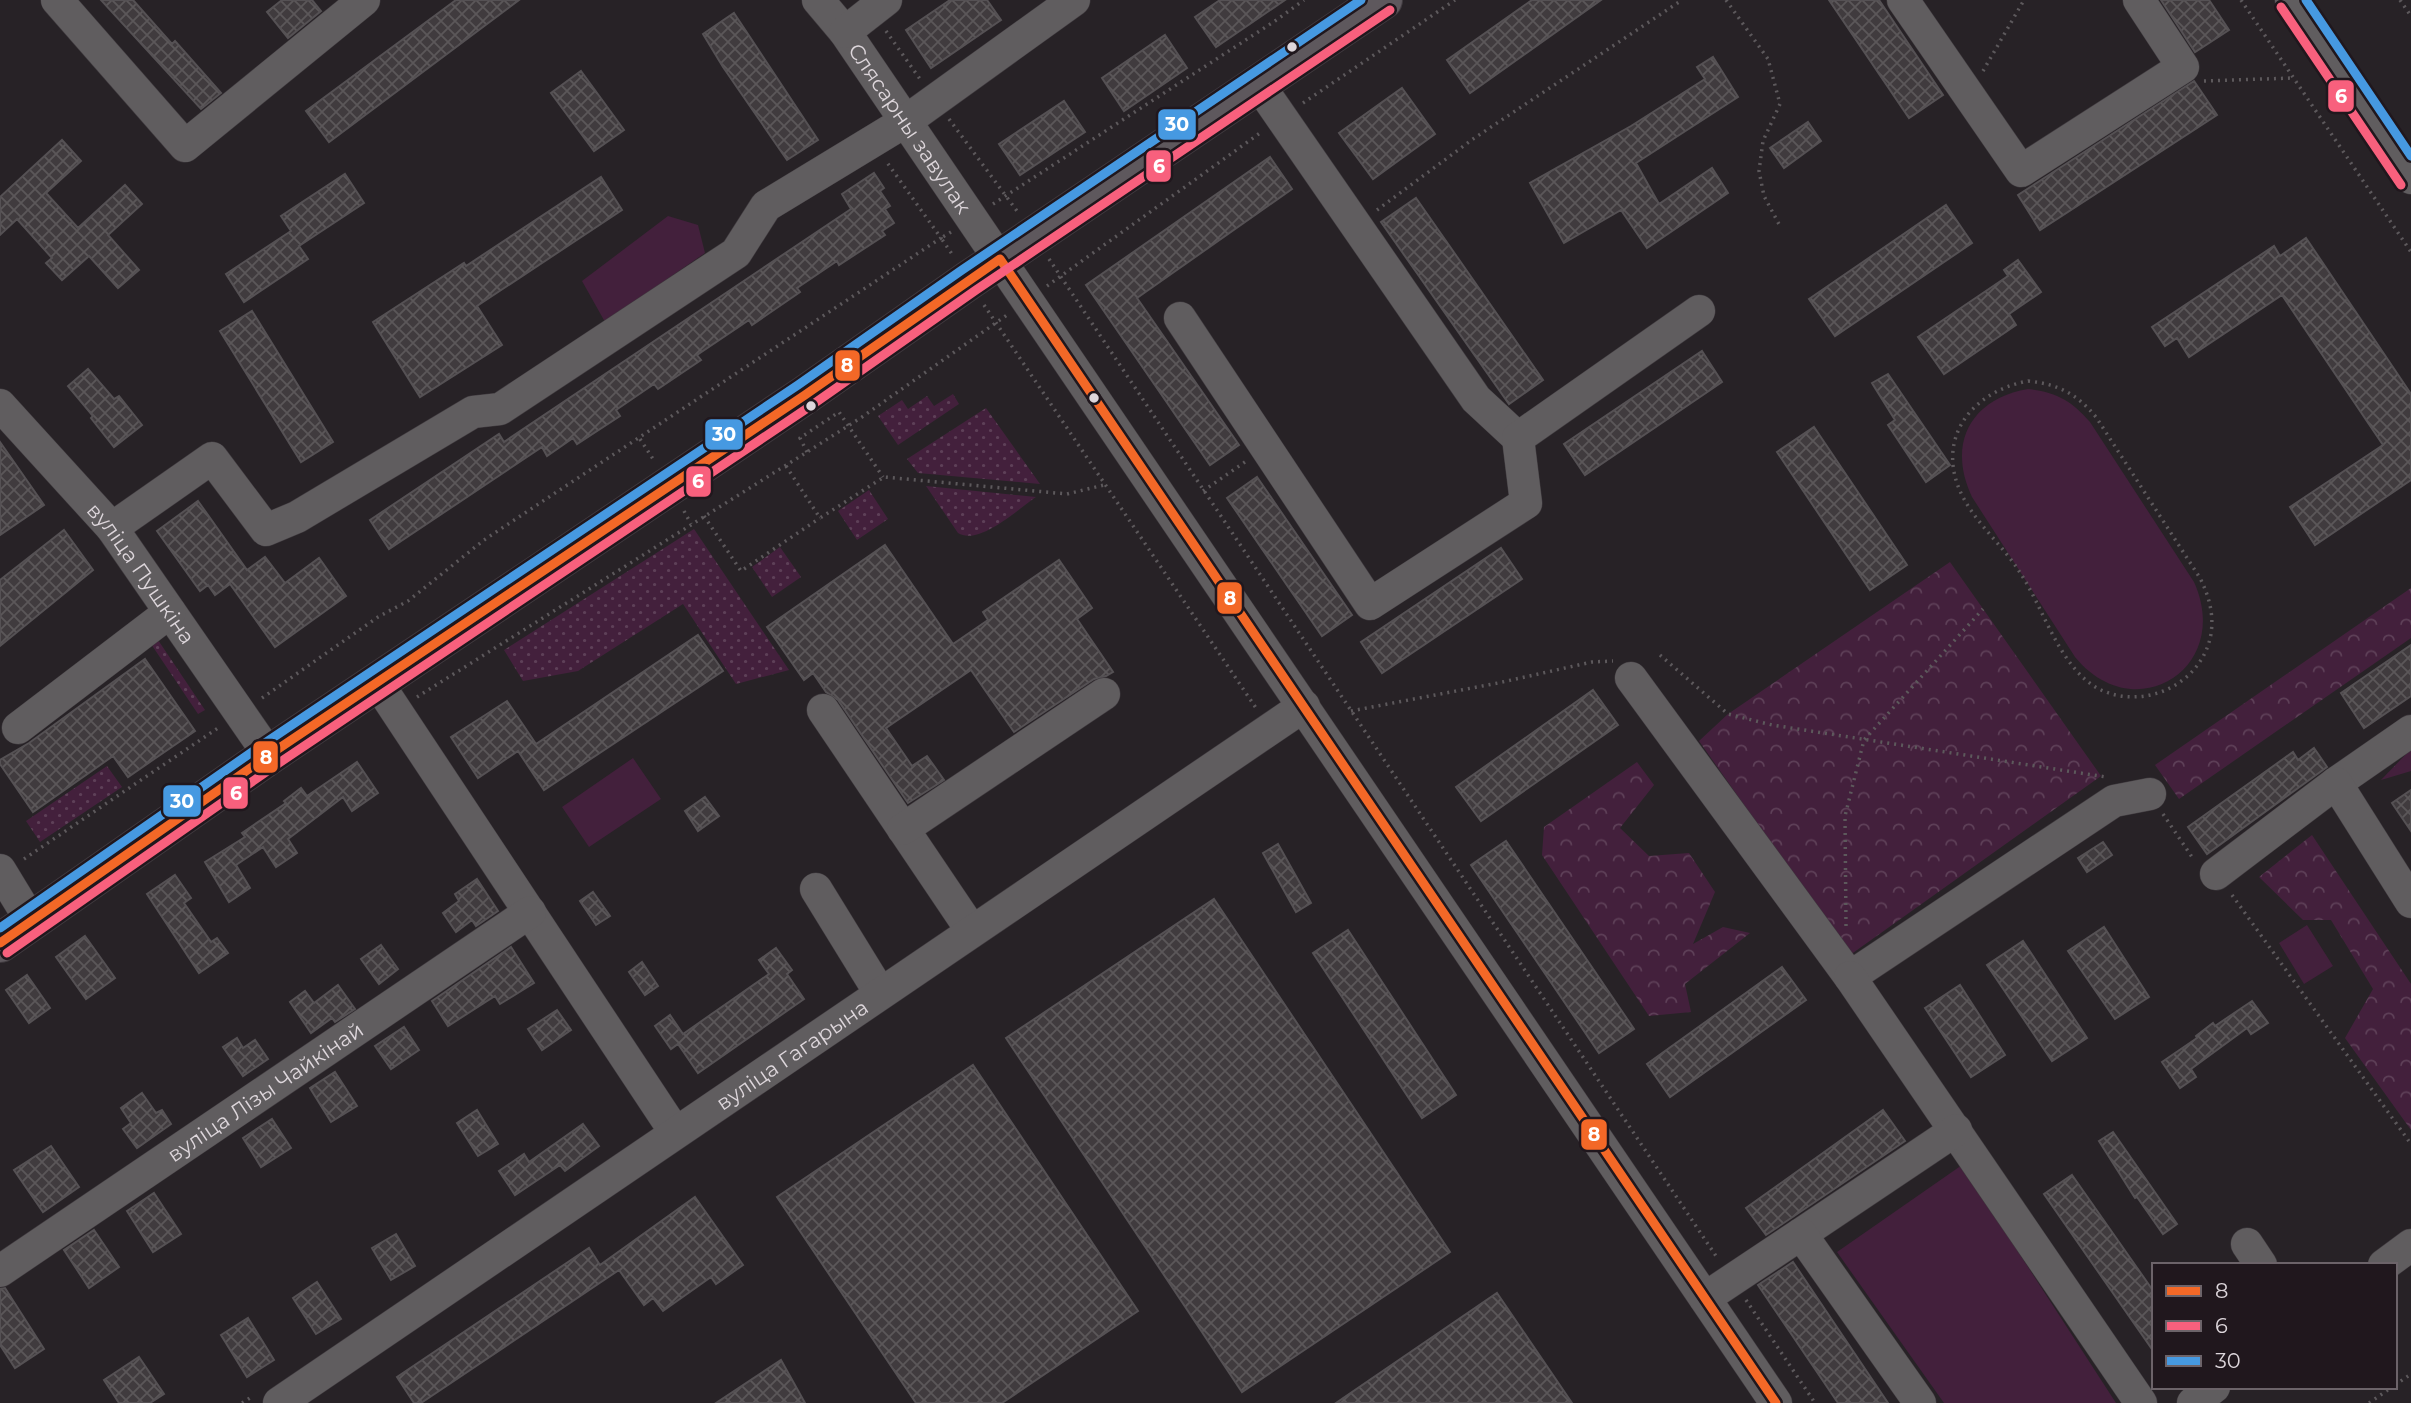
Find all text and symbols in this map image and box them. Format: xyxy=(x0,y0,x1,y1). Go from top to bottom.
street label: Слясарны завулак xyxy=(844,38,977,218)
unlabelled marker xyxy=(1285,40,1299,54)
line badge: 6 xyxy=(2327,79,2355,113)
text: 6 xyxy=(2335,85,2347,108)
line badge: 30 xyxy=(1157,108,1197,141)
text: 30 xyxy=(1164,113,1189,136)
line badge: 6 xyxy=(1145,149,1172,183)
text: 6 xyxy=(1153,155,1165,178)
line badge: 8 xyxy=(834,349,861,382)
text: 8 xyxy=(841,354,853,377)
unlabelled marker xyxy=(1087,391,1101,405)
unlabelled marker xyxy=(804,399,818,413)
line badge: 30 xyxy=(704,418,744,451)
text: 30 xyxy=(711,423,736,446)
line badge: 6 xyxy=(685,465,712,498)
text: 6 xyxy=(692,470,704,493)
street label: вуліца Пушкіна xyxy=(82,497,201,648)
line badge: 8 xyxy=(1216,581,1243,615)
text: 8 xyxy=(1224,587,1236,610)
line badge: 8 xyxy=(252,740,279,774)
text: 8 xyxy=(260,746,272,769)
line badge: 6 xyxy=(222,776,249,810)
text: 6 xyxy=(230,782,242,805)
line badge: 30 xyxy=(162,784,202,818)
text: 30 xyxy=(169,790,194,813)
street label: вуліца Гагарына xyxy=(711,994,872,1115)
street label: вуліца Лізы Чайкінай xyxy=(162,1016,368,1167)
line badge: 8 xyxy=(1580,1118,1608,1151)
text: 8 xyxy=(1588,1123,1600,1146)
legend xyxy=(2152,1263,2397,1389)
text: 8 xyxy=(2215,1278,2228,1303)
text: 6 xyxy=(2215,1313,2228,1338)
text: 30 xyxy=(2215,1348,2241,1373)

